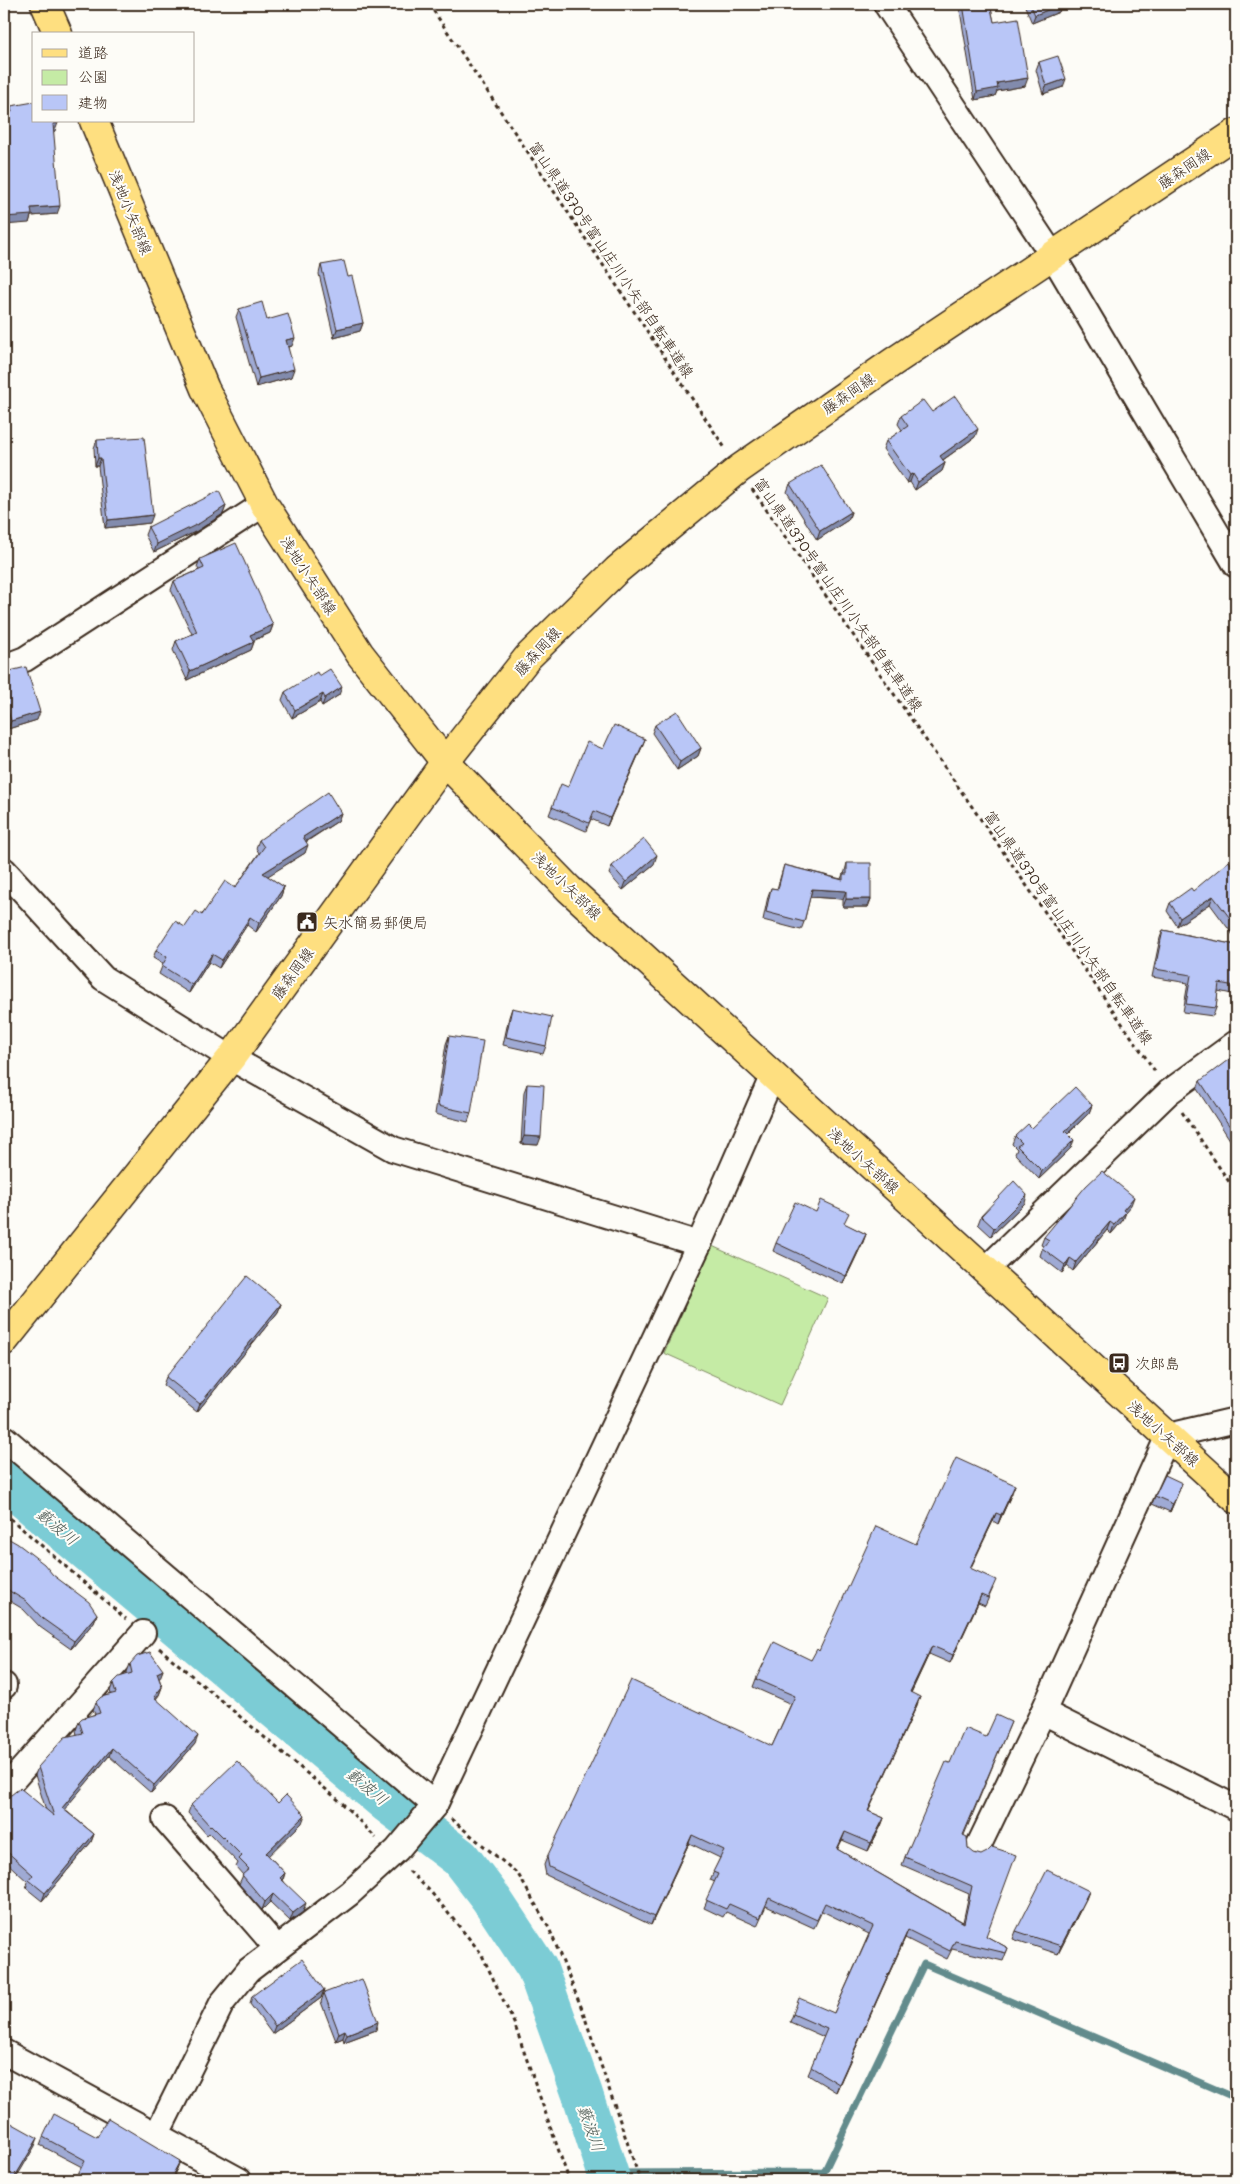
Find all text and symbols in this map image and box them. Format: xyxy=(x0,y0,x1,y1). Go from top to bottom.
legend xyxy=(32,32,195,122)
text: 道路 xyxy=(78,42,108,62)
text: 公園 xyxy=(78,66,108,86)
text: 建物 xyxy=(78,92,108,112)
street label: 富山県道370号富山庄川小矢部自転車道線 xyxy=(525,137,699,381)
street label: 藤森岡線 xyxy=(1154,143,1214,193)
street label: 浅地小矢部線 xyxy=(105,167,157,257)
street label: 藤森岡線 xyxy=(818,368,878,418)
street label: 富山県道370号富山庄川小矢部自転車道線 xyxy=(750,473,928,715)
street label: 浅地小矢部線 xyxy=(276,532,342,618)
street label: 藤森岡線 xyxy=(509,622,565,680)
street label: 富山県道370号富山庄川小矢部自転車道線 xyxy=(980,806,1158,1048)
street label: 浅地小矢部線 xyxy=(528,847,606,923)
public building icon: 矢水簡易郵便局 xyxy=(295,910,319,934)
place label: 矢水簡易郵便局 xyxy=(323,912,428,932)
street label: 藤森岡線 xyxy=(266,943,318,1003)
street label: 浅地小矢部線 xyxy=(824,1122,904,1198)
bus stop icon: 次郎島 xyxy=(1107,1351,1131,1375)
place label: 次郎島 xyxy=(1135,1353,1180,1373)
street label: 浅地小矢部線 xyxy=(1124,1395,1204,1471)
water label: 藪波川 xyxy=(33,1503,83,1549)
water label: 藪波川 xyxy=(343,1763,393,1809)
water label: 藪波川 xyxy=(574,2102,610,2154)

